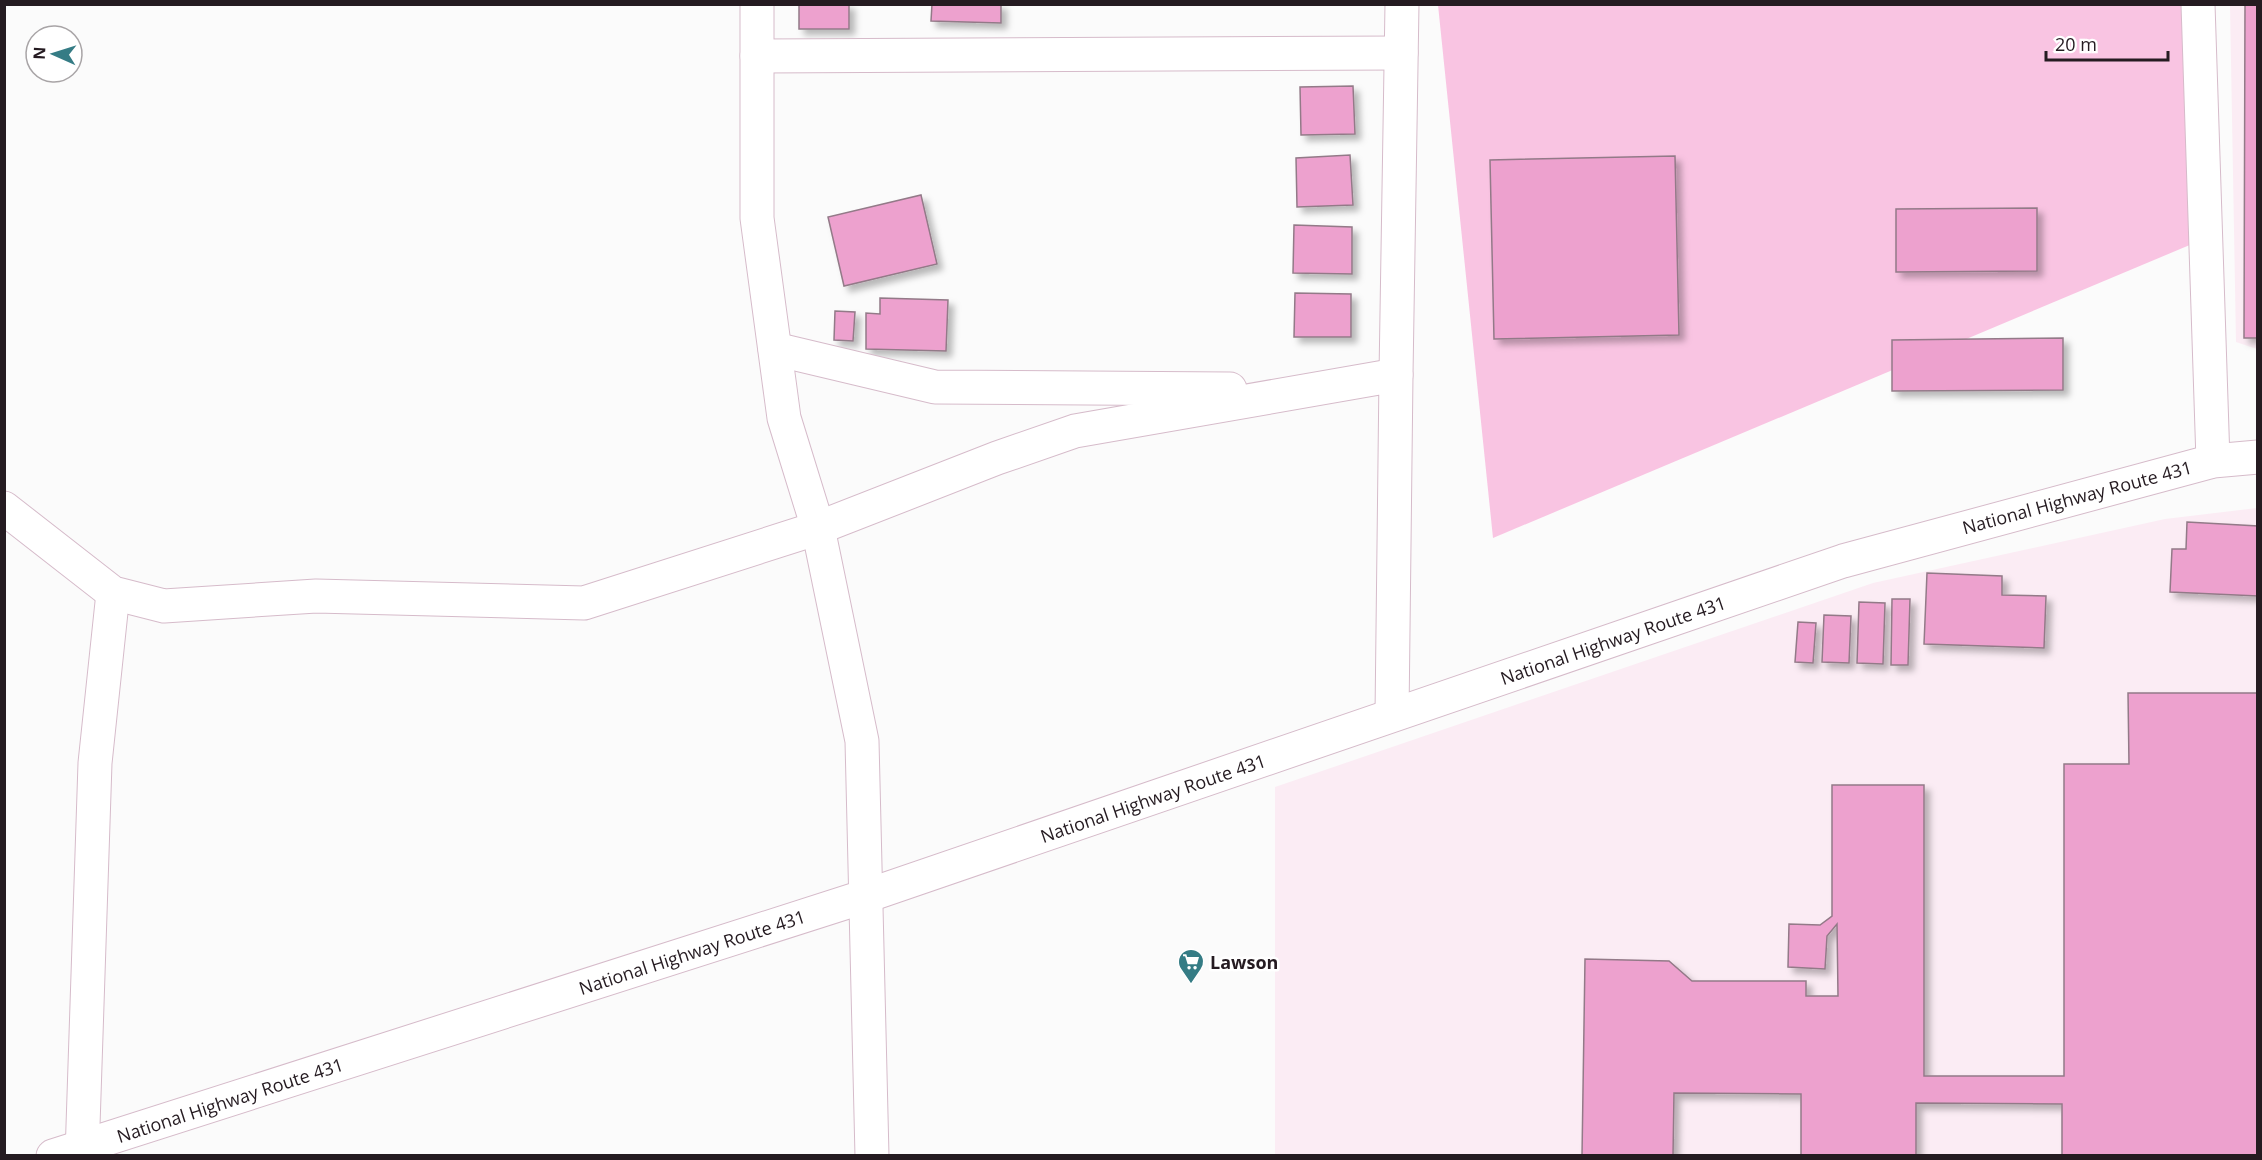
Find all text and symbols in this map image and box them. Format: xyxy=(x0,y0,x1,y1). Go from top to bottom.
north arrow xyxy=(24,24,84,84)
scale bar xyxy=(2046,24,2168,62)
text: 20 m xyxy=(2055,32,2097,56)
text: N xyxy=(28,46,50,60)
street label: National Highway Route 431 xyxy=(1959,455,2195,539)
street label: National Highway Route 431 xyxy=(1497,590,1729,690)
street label: National Highway Route 431 xyxy=(1037,748,1269,848)
street label: National Highway Route 431 xyxy=(576,904,808,1000)
supermarket icon: Lawson xyxy=(1176,947,1206,985)
place label: Lawson xyxy=(1210,950,1278,974)
street label: National Highway Route 431 xyxy=(114,1052,346,1148)

